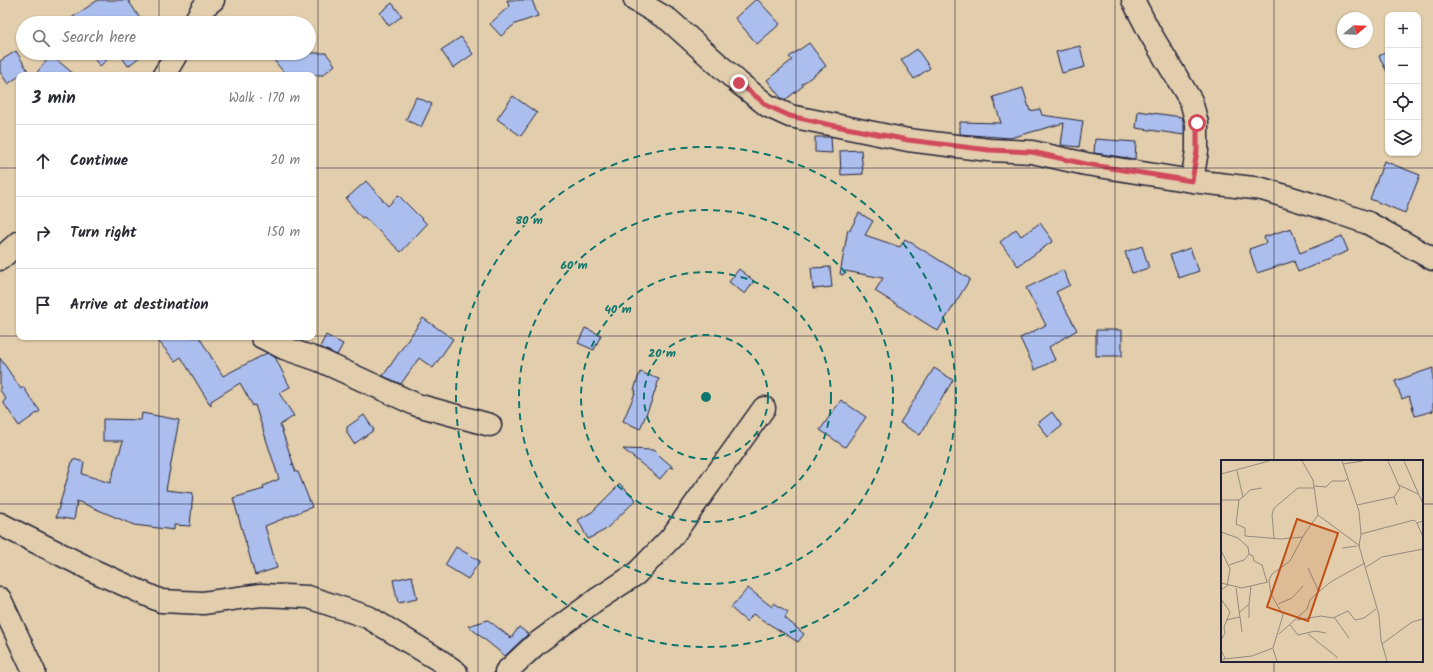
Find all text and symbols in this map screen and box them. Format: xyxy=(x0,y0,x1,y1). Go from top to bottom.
north arrow xyxy=(1337,12,1373,48)
map controls xyxy=(1385,12,1421,156)
button: + xyxy=(1385,12,1421,48)
search box xyxy=(16,16,316,60)
text: Search here xyxy=(62,26,136,50)
icon: search xyxy=(30,27,52,49)
button: − xyxy=(1385,48,1421,84)
route end xyxy=(730,74,748,92)
button: locate xyxy=(1385,84,1421,120)
text: 3 min xyxy=(32,85,76,112)
text: Walk · 170 m xyxy=(229,88,300,109)
route start xyxy=(1188,114,1206,132)
button: layers xyxy=(1385,120,1421,156)
text: Continue xyxy=(70,149,128,173)
icon: ahead xyxy=(32,150,54,172)
text: 20 m xyxy=(270,150,300,171)
text: 80 m xyxy=(515,211,543,230)
text: Turn right xyxy=(70,221,137,245)
icon: right xyxy=(32,222,54,244)
text: 150 m xyxy=(267,222,300,243)
text: 60 m xyxy=(560,256,588,275)
text: Arrive at destination xyxy=(70,293,209,317)
icon: arrive xyxy=(32,294,54,316)
text: 40 m xyxy=(604,300,632,319)
text: 20 m xyxy=(648,344,676,363)
centre of rings xyxy=(699,390,713,404)
inset map xyxy=(1221,460,1423,662)

